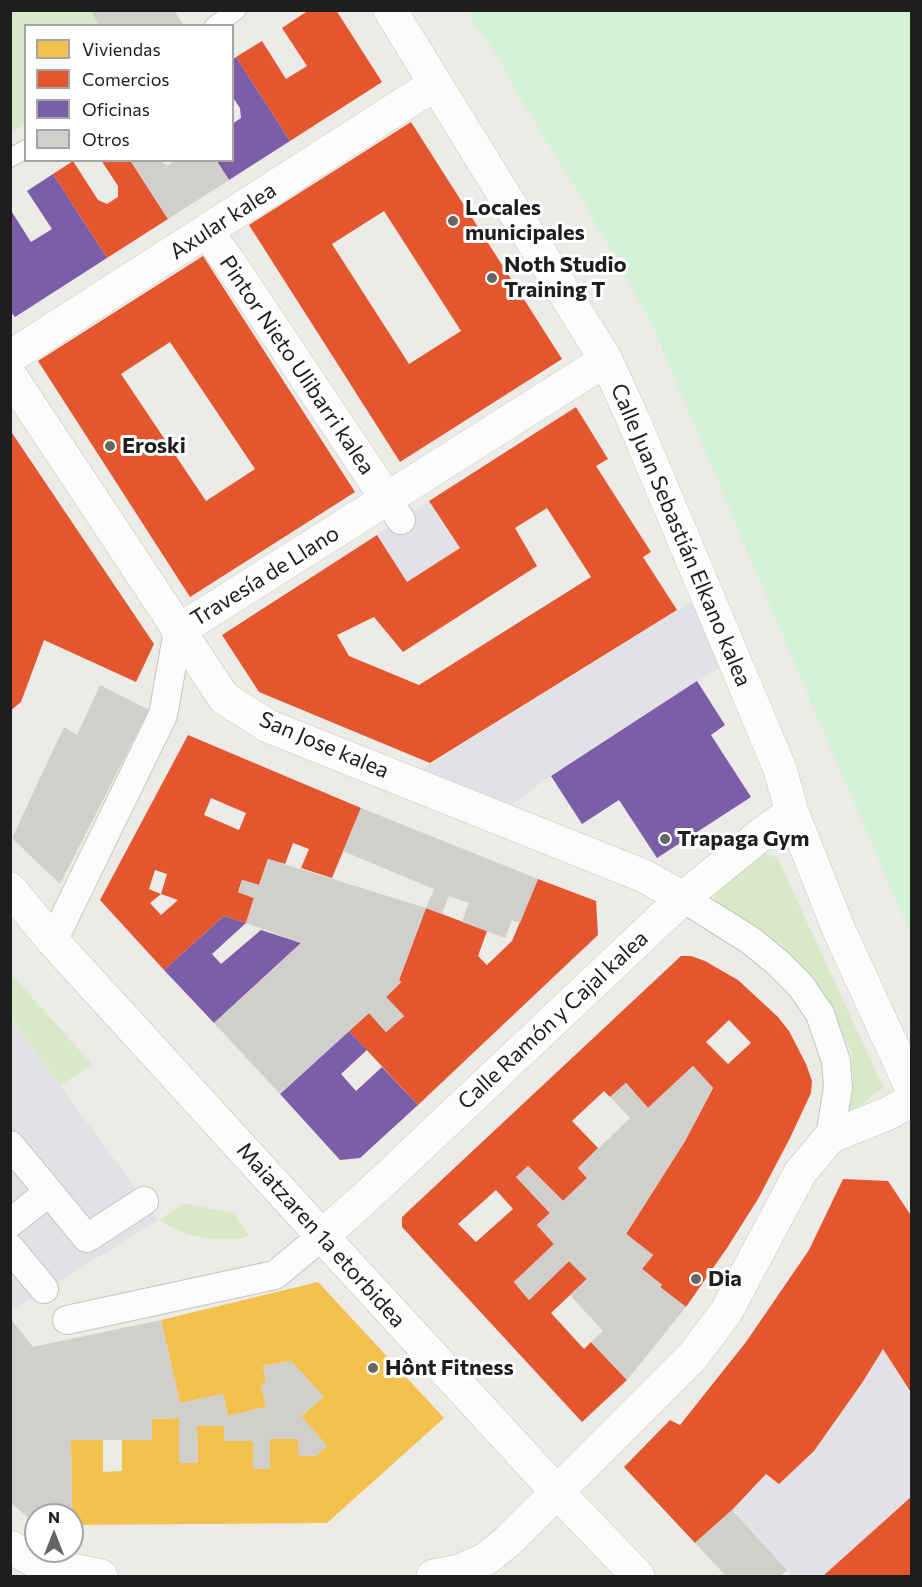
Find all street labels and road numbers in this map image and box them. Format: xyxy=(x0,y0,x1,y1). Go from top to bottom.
street label: Axular kalea xyxy=(165,177,281,265)
street label: Pintor Nieto Ulibarri kalea xyxy=(214,251,380,479)
street label: Calle Juan Sebastián Elkano kalea xyxy=(605,380,757,690)
street label: Travesía de Llano xyxy=(186,520,344,632)
street label: San Jose kalea xyxy=(255,706,393,784)
street label: Calle Ramón y Cajal kalea xyxy=(453,925,653,1115)
street label: Maiatzaren 1a etorbidea xyxy=(231,1137,411,1333)

